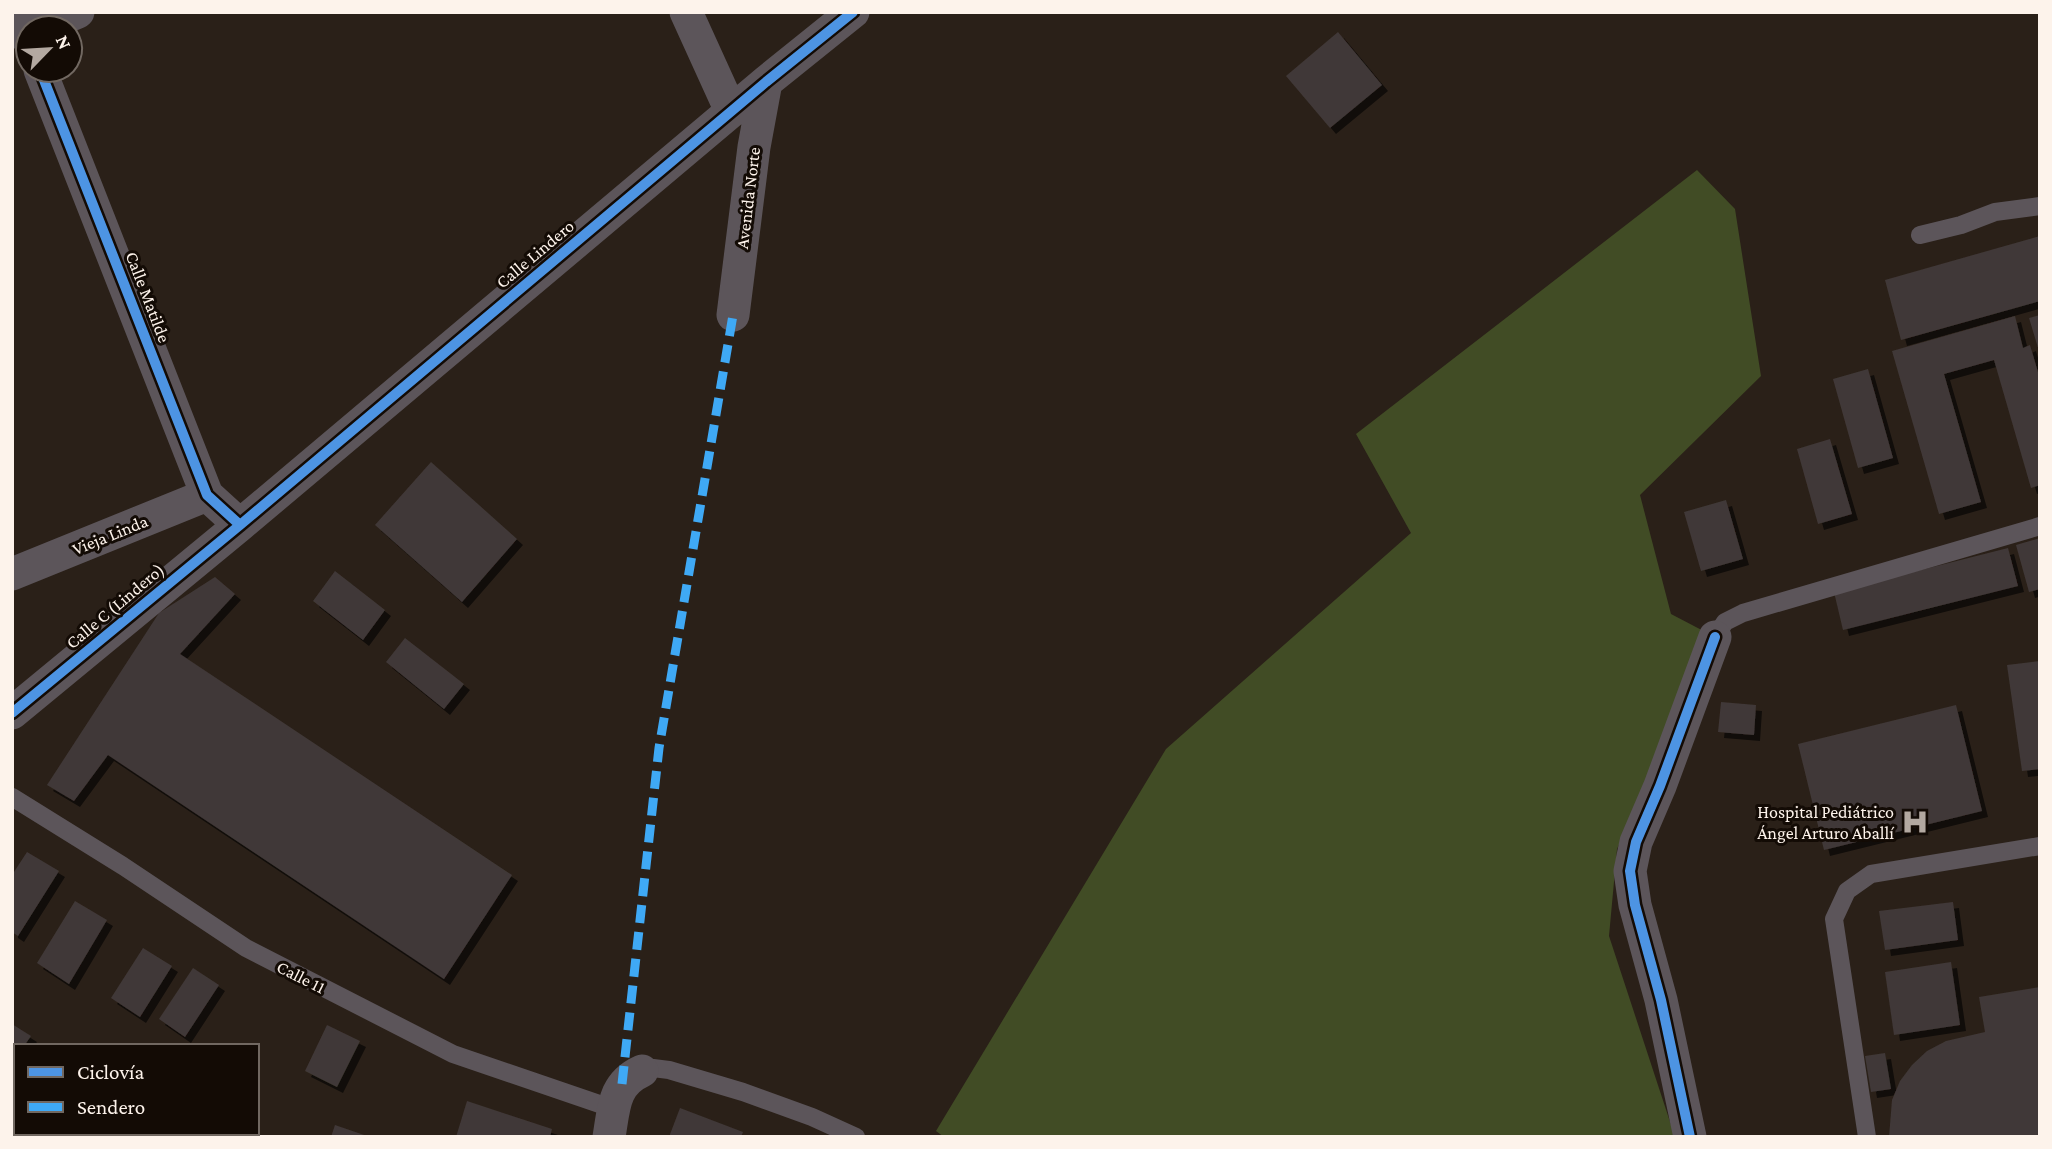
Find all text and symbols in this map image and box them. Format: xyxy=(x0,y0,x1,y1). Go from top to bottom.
north arrow xyxy=(14,14,84,84)
text: N xyxy=(52,32,76,52)
street label: Avenida Norte xyxy=(732,146,764,250)
street label: Calle Lindero xyxy=(492,216,578,292)
street label: Calle Matilde xyxy=(122,249,175,345)
street label: Vieja Linda xyxy=(69,511,151,560)
street label: Calle C (Lindero) xyxy=(62,559,169,654)
place label: Hospital Pediátrico Ángel Arturo Aballí xyxy=(1757,802,1895,843)
hospital icon: Hospital Pediátrico Ángel Arturo Aballí xyxy=(1900,807,1930,837)
street label: Calle 11 xyxy=(273,956,329,998)
legend xyxy=(14,1044,259,1135)
text: Ciclovía xyxy=(77,1060,145,1084)
text: Sendero xyxy=(77,1095,145,1119)

